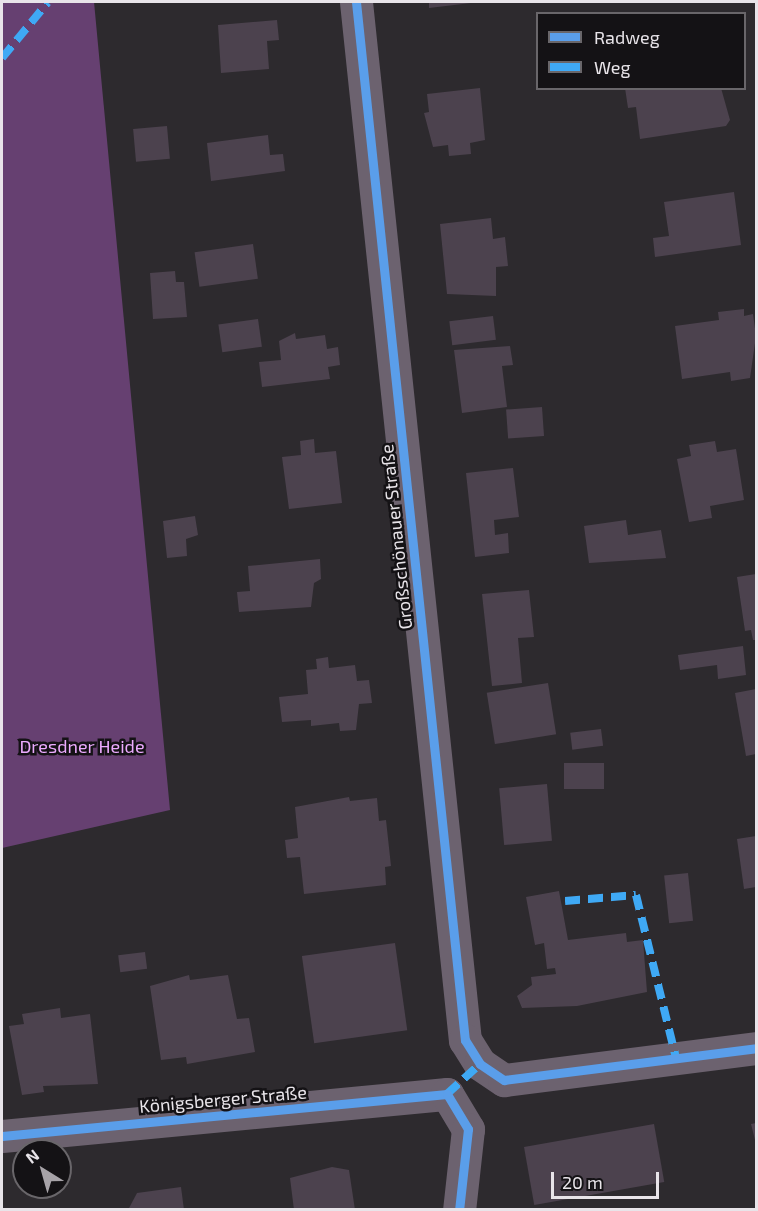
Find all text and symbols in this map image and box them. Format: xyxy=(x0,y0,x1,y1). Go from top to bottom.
legend xyxy=(536,12,746,90)
text: Radweg xyxy=(594,26,660,48)
text: Weg xyxy=(594,56,630,78)
street label: Großschönauer Straße xyxy=(376,443,416,631)
park label: Dresdner Heide xyxy=(19,735,145,757)
street label: Königsberger Straße xyxy=(138,1081,308,1117)
north arrow xyxy=(12,1139,72,1199)
text: N xyxy=(22,1145,42,1167)
scale bar xyxy=(554,1160,662,1198)
text: 20 m xyxy=(562,1171,603,1193)

